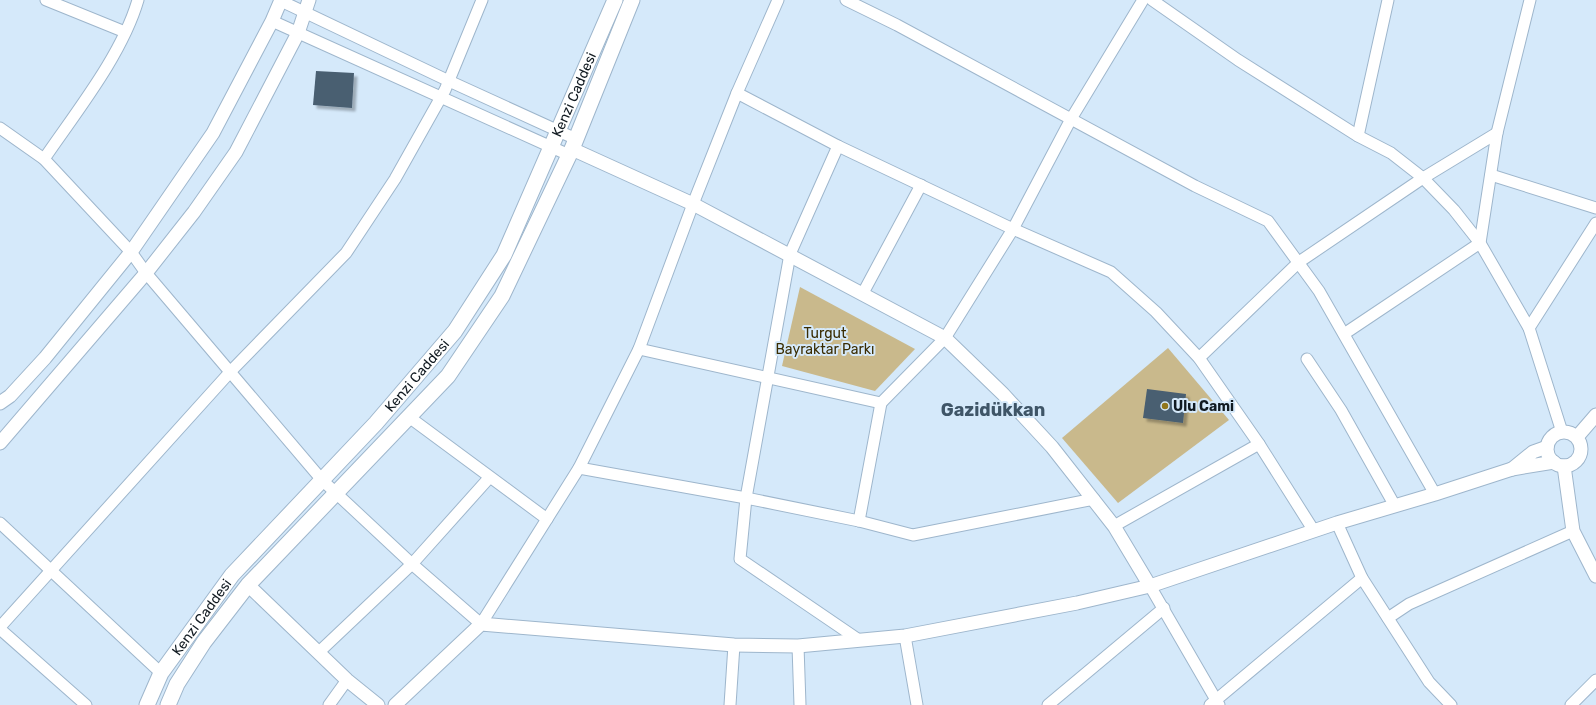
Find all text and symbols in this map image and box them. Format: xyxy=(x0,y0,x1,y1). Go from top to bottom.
street label: Kenzi Caddesi xyxy=(548,50,600,140)
park label: Turgut Bayraktar Parkı xyxy=(776,325,874,358)
street label: Kenzi Caddesi xyxy=(381,336,453,416)
place label: Ulu Cami xyxy=(1173,398,1234,415)
district label: Gazidükkan xyxy=(941,399,1045,421)
marker: Ulu Cami xyxy=(1160,401,1170,411)
street label: Kenzi Caddesi xyxy=(169,576,235,659)

